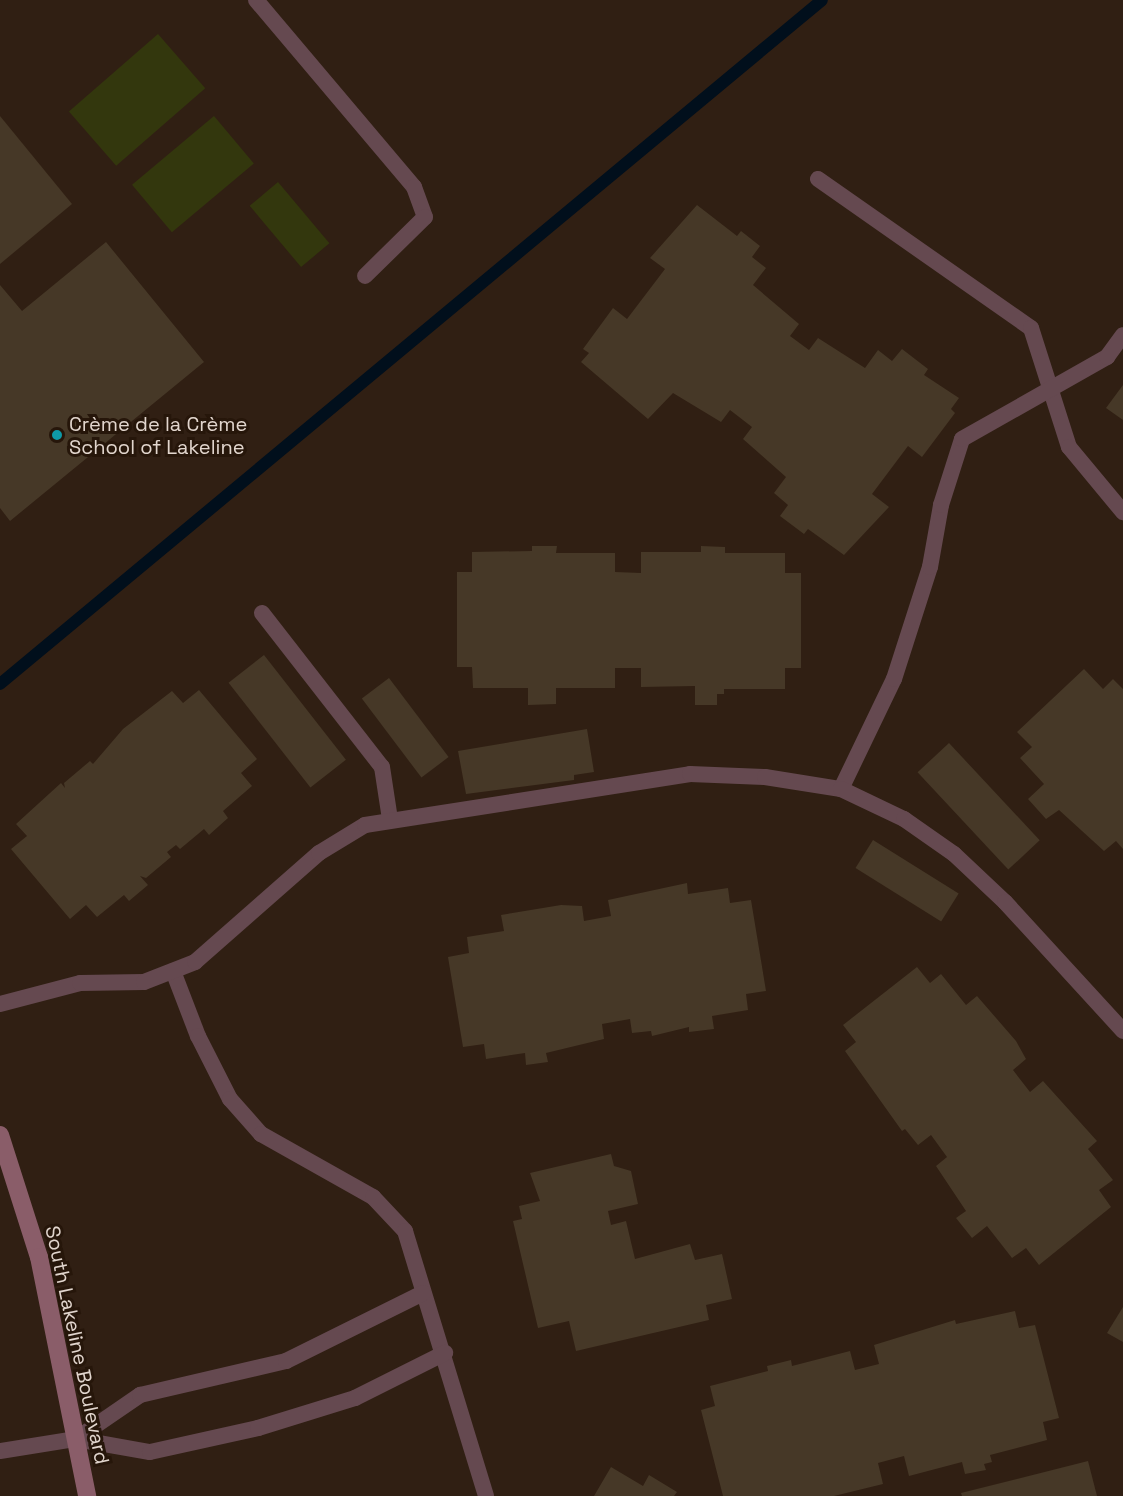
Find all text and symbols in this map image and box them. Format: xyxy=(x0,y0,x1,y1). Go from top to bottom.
place label: Crème de la Crème School of Lakeline xyxy=(69,412,247,459)
marker: Crème de la Crème School of Lakeline xyxy=(50,428,64,442)
street label: South Lakeline Boulevard xyxy=(40,1224,114,1466)

